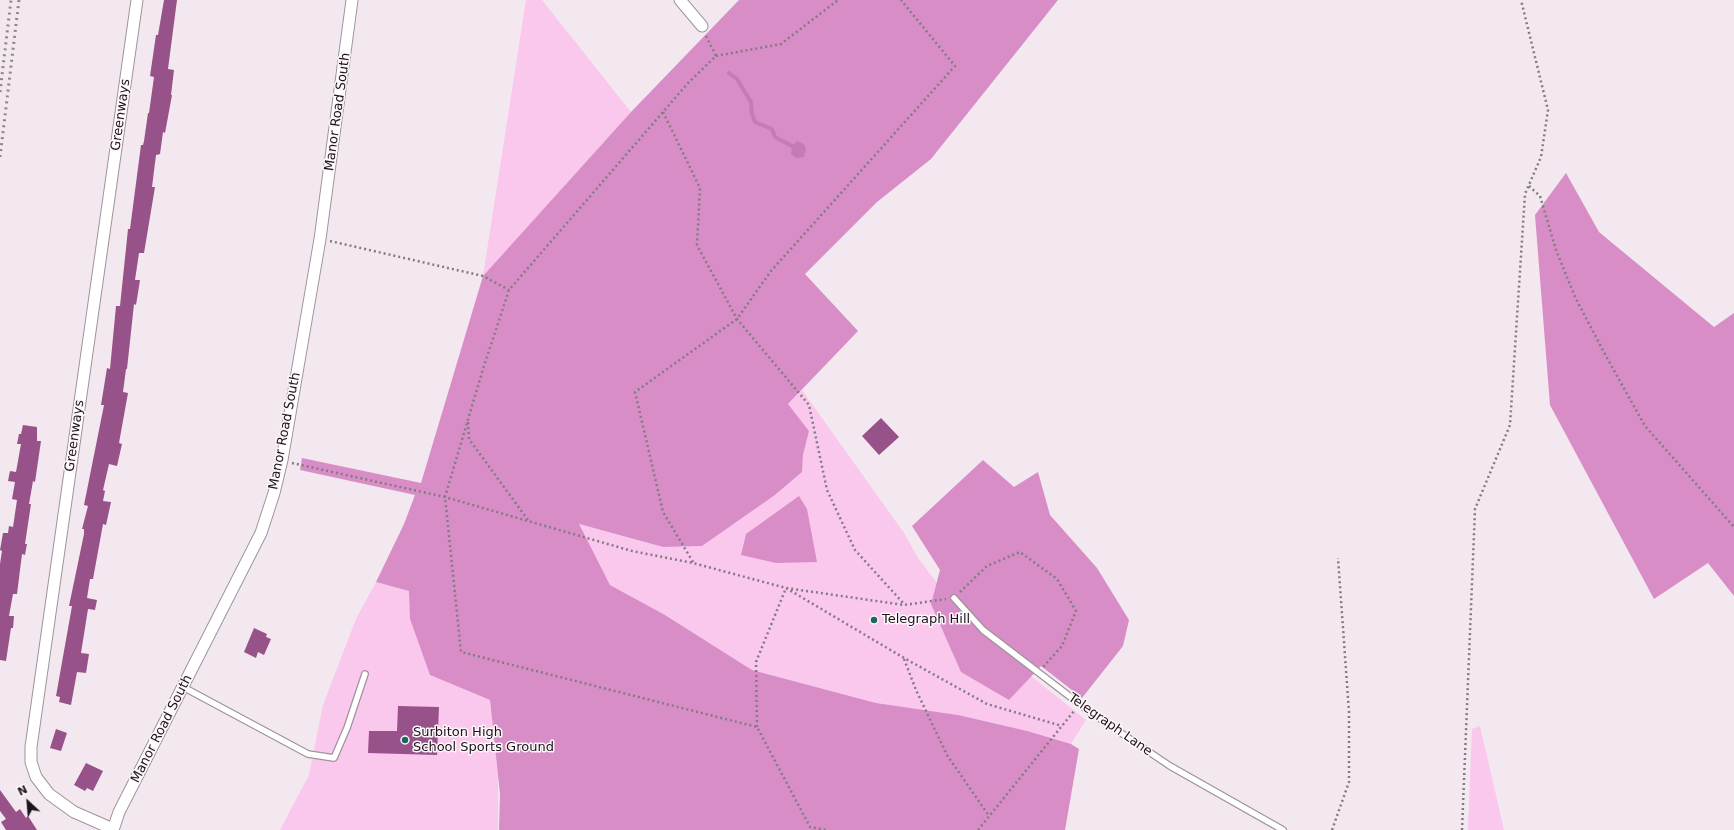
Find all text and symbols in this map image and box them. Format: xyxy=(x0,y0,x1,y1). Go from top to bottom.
street label: Manor Road South xyxy=(322,52,354,172)
street label: Greenways xyxy=(108,78,134,152)
street label: Manor Road South xyxy=(266,371,304,491)
street label: Greenways xyxy=(62,399,88,473)
place label: Telegraph Hill xyxy=(882,612,970,628)
marker: Telegraph Hill xyxy=(869,615,879,625)
street label: Manor Road South xyxy=(128,672,196,786)
street label: Telegraph Lane xyxy=(1065,690,1155,760)
place label: Surbiton High School Sports Ground xyxy=(413,725,554,756)
marker: Surbiton High School Sports Ground xyxy=(400,735,410,745)
north arrow xyxy=(8,782,48,822)
text: N xyxy=(16,783,30,799)

